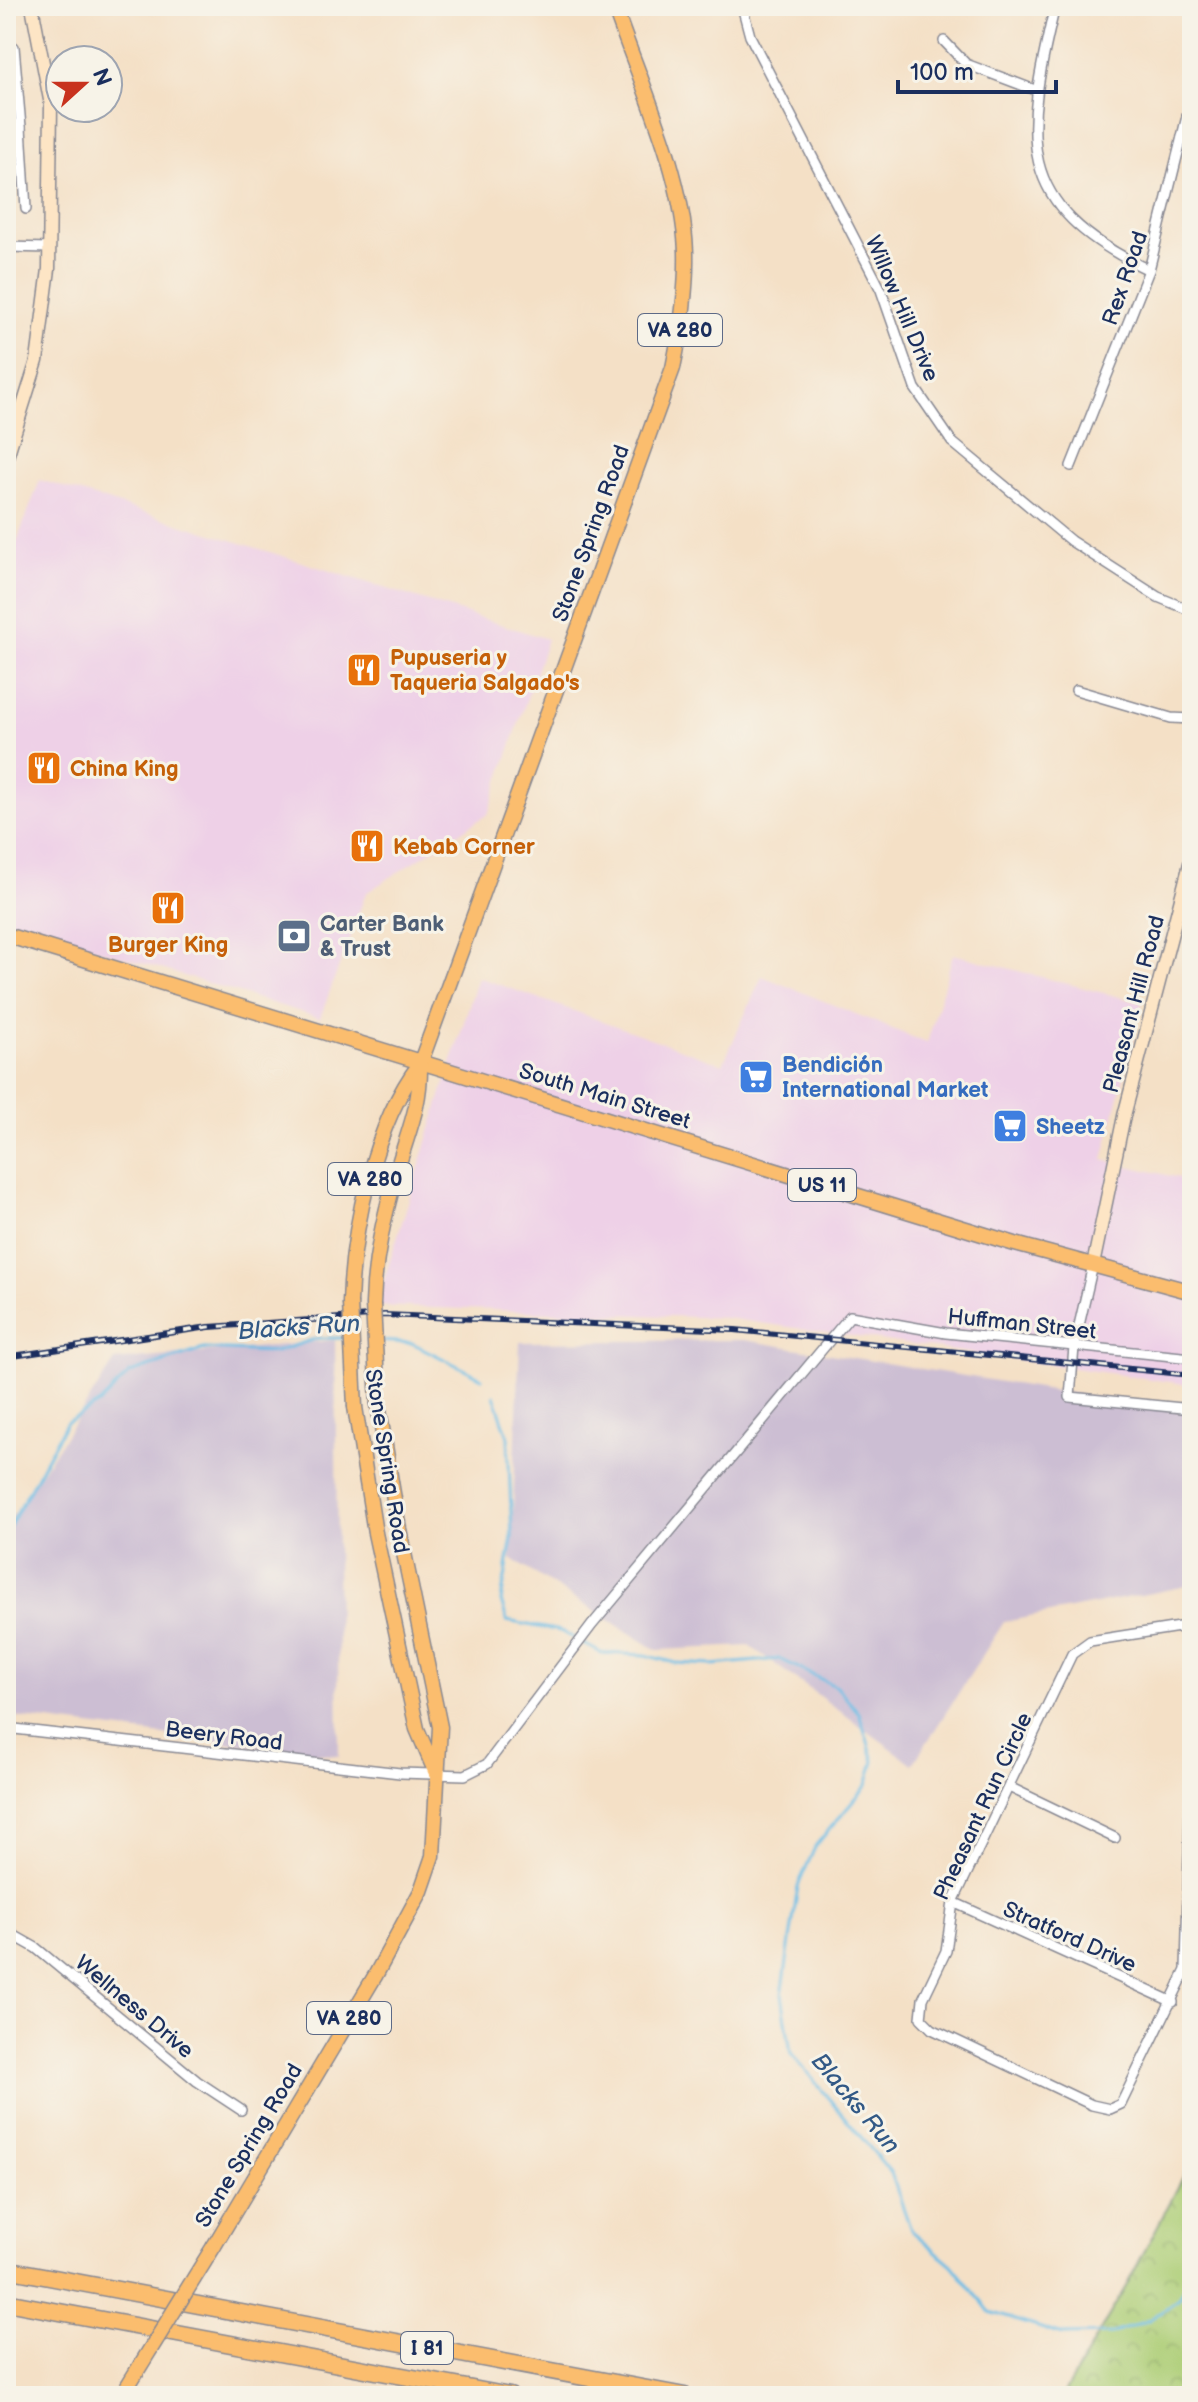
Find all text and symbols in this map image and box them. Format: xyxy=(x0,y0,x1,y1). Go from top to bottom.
north arrow xyxy=(44,44,124,124)
scale bar xyxy=(898,44,1056,94)
text: 100 m xyxy=(910,58,974,87)
text: N xyxy=(86,65,117,90)
street label: Rex Road xyxy=(1097,228,1154,329)
street label: Willow Hill Drive xyxy=(859,232,944,385)
road number: VA 280 xyxy=(638,314,722,346)
street label: Stone Spring Road xyxy=(547,441,636,626)
place label: Pupuseria y Taqueria Salgado's xyxy=(390,645,580,697)
restaurant icon: Pupuseria y Taqueria Salgado's xyxy=(345,651,383,689)
restaurant icon: China King xyxy=(25,749,63,787)
place label: China King xyxy=(70,756,179,783)
restaurant icon: Kebab Corner xyxy=(348,827,386,865)
place label: Kebab Corner xyxy=(393,834,535,861)
restaurant icon: Burger King xyxy=(149,889,187,927)
place label: Carter Bank & Trust xyxy=(320,911,444,963)
street label: Pleasant Hill Road xyxy=(1098,913,1171,1096)
bank icon: Carter Bank & Trust xyxy=(275,917,313,955)
place label: Burger King xyxy=(108,932,228,959)
place label: Bendición International Market xyxy=(782,1052,989,1104)
street label: South Main Street xyxy=(516,1058,694,1135)
supermarket icon: Bendición International Market xyxy=(737,1058,775,1096)
supermarket icon: Sheetz xyxy=(991,1107,1029,1145)
place label: Sheetz xyxy=(1036,1114,1105,1141)
road number: VA 280 xyxy=(328,1163,412,1195)
road number: US 11 xyxy=(788,1169,856,1201)
street label: Huffman Street xyxy=(946,1303,1098,1346)
water label: Blacks Run xyxy=(237,1309,361,1346)
street label: Stone Spring Road xyxy=(359,1367,414,1555)
street label: Pheasant Run Circle xyxy=(928,1708,1039,1905)
street label: Beery Road xyxy=(164,1716,284,1757)
street label: Stratford Drive xyxy=(999,1896,1140,1979)
street label: Wellness Drive xyxy=(69,1950,199,2065)
road number: VA 280 xyxy=(307,2002,391,2034)
water label: Blacks Run xyxy=(805,2047,906,2159)
street label: Stone Spring Road xyxy=(190,2059,309,2233)
road number: I 81 xyxy=(401,2332,453,2364)

